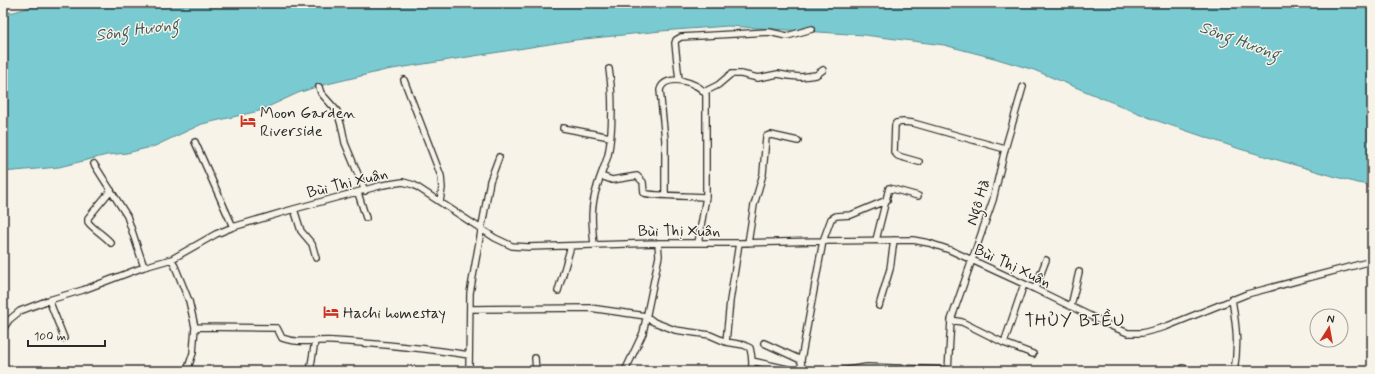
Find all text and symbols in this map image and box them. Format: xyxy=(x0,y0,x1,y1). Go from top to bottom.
water label: Sông Hương xyxy=(94,13,182,49)
water label: Sông Hương xyxy=(1196,16,1285,68)
place label: Moon Garden Riverside xyxy=(260,103,356,142)
hotel icon: Moon Garden Riverside xyxy=(239,112,257,130)
street label: Bùi Thị Xuân xyxy=(305,163,390,204)
street label: Ngô Hà xyxy=(961,177,996,228)
street label: Bùi Thị Xuân xyxy=(638,221,720,242)
street label: Bùi Thị Xuân xyxy=(970,239,1054,293)
hotel icon: Hachi homestay xyxy=(322,303,340,321)
place label: Hachi homestay xyxy=(343,303,446,324)
district label: THỦY BIỀU xyxy=(1024,308,1126,333)
north arrow xyxy=(1309,308,1349,348)
text: N xyxy=(1326,312,1336,327)
scale bar xyxy=(28,322,105,348)
text: 100 m xyxy=(34,329,66,345)

